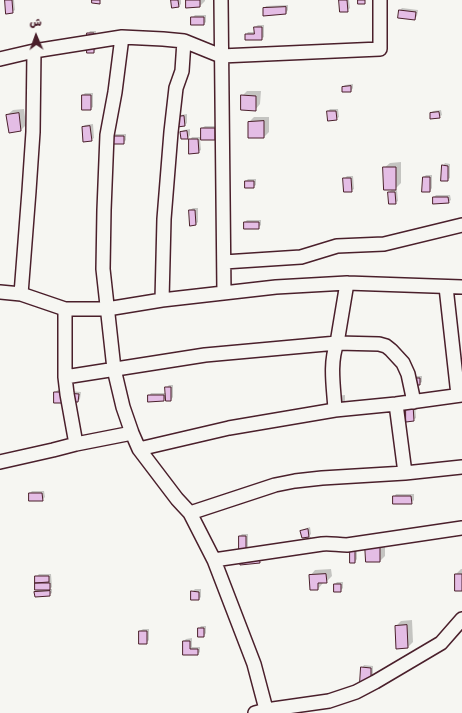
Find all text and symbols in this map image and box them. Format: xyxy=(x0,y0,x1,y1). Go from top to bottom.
north arrow xyxy=(16,16,56,56)
text: ش xyxy=(29,16,42,32)

